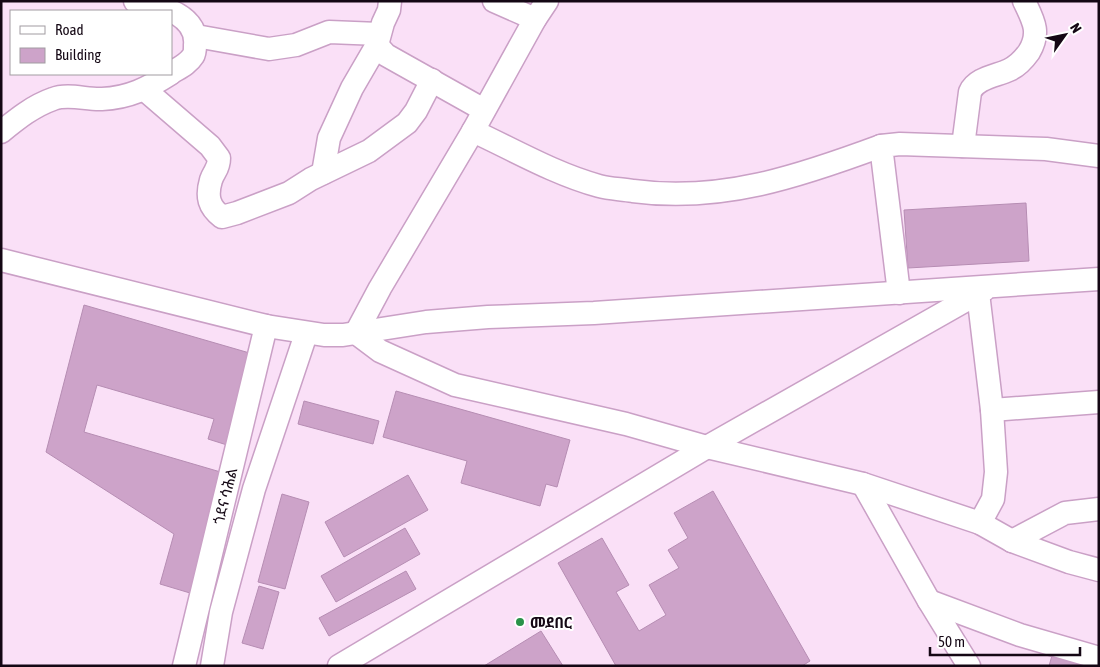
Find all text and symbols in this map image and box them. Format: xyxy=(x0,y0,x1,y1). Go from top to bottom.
legend xyxy=(10,10,172,75)
north arrow xyxy=(1040,10,1090,60)
text: N xyxy=(1067,20,1085,36)
text: Road xyxy=(55,21,84,38)
text: Building xyxy=(55,46,101,63)
street label: ጎደና ሳሕል xyxy=(210,466,240,526)
place label: መደበር xyxy=(530,614,573,631)
marker: መደበር xyxy=(514,616,526,628)
scale bar xyxy=(930,624,1080,656)
text: 50 m xyxy=(938,633,965,650)

